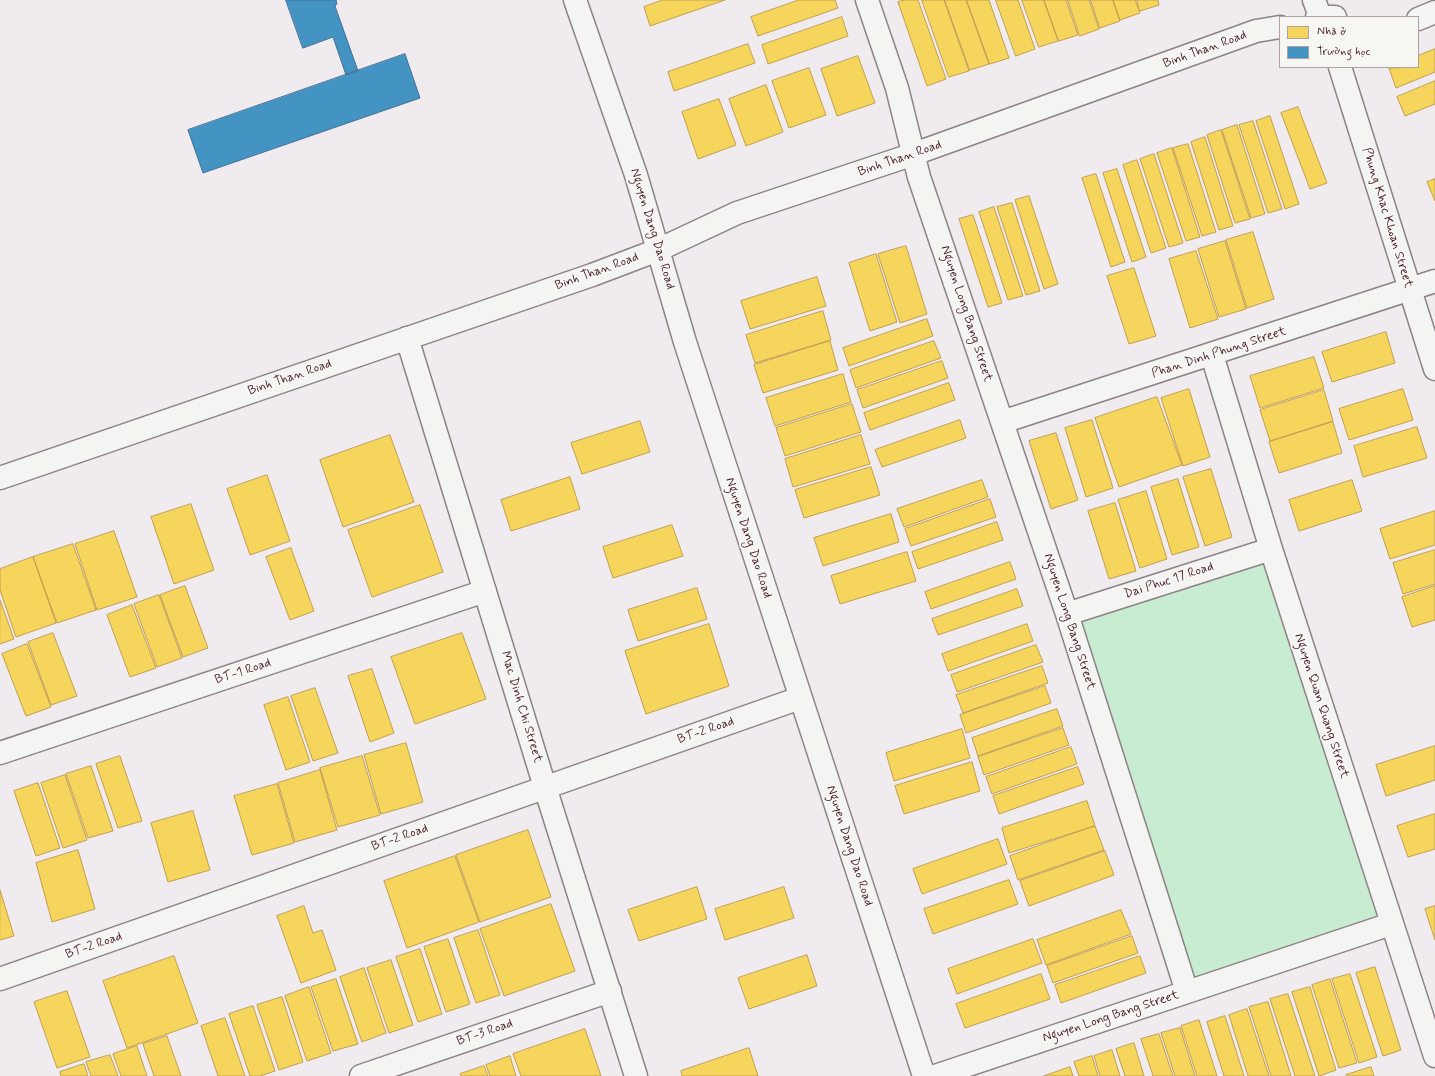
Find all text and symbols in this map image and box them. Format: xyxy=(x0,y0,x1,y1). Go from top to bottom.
legend xyxy=(1279,16,1419,68)
text: Nhà ở xyxy=(1317,24,1346,40)
street label: Binh Than Road xyxy=(1161,28,1249,72)
text: Trường học xyxy=(1317,44,1370,60)
street label: Binh Than Road xyxy=(856,137,944,181)
street label: Phung Khac Khoan Street xyxy=(1358,146,1416,290)
street label: Nguyen Dang Dao Road xyxy=(626,167,678,291)
street label: Nguyen Long Bang Street xyxy=(937,244,995,384)
street label: Binh Than Road xyxy=(553,250,641,294)
street label: Phan Dinh Phung Street xyxy=(1150,324,1288,382)
street label: Binh Than Road xyxy=(246,356,334,400)
street label: Nguyen Dang Dao Road xyxy=(721,476,775,600)
street label: Nguyen Long Bang Street xyxy=(1040,552,1098,692)
street label: Dai Phuc 17 Road xyxy=(1122,559,1216,603)
street label: Nguyen Quan Quang Street xyxy=(1290,632,1352,780)
street label: Mac Dinh Chi Street xyxy=(497,649,545,765)
street label: BT-1 Road xyxy=(213,656,273,688)
street label: BT-2 Road xyxy=(676,714,736,748)
street label: Nguyen Dang Dao Road xyxy=(822,784,876,908)
street label: BT-2 Road xyxy=(370,821,430,855)
street label: BT-2 Road xyxy=(64,929,124,963)
street label: Nguyen Long Bang Street xyxy=(1041,988,1181,1046)
street label: BT-3 Road xyxy=(455,1016,515,1050)

